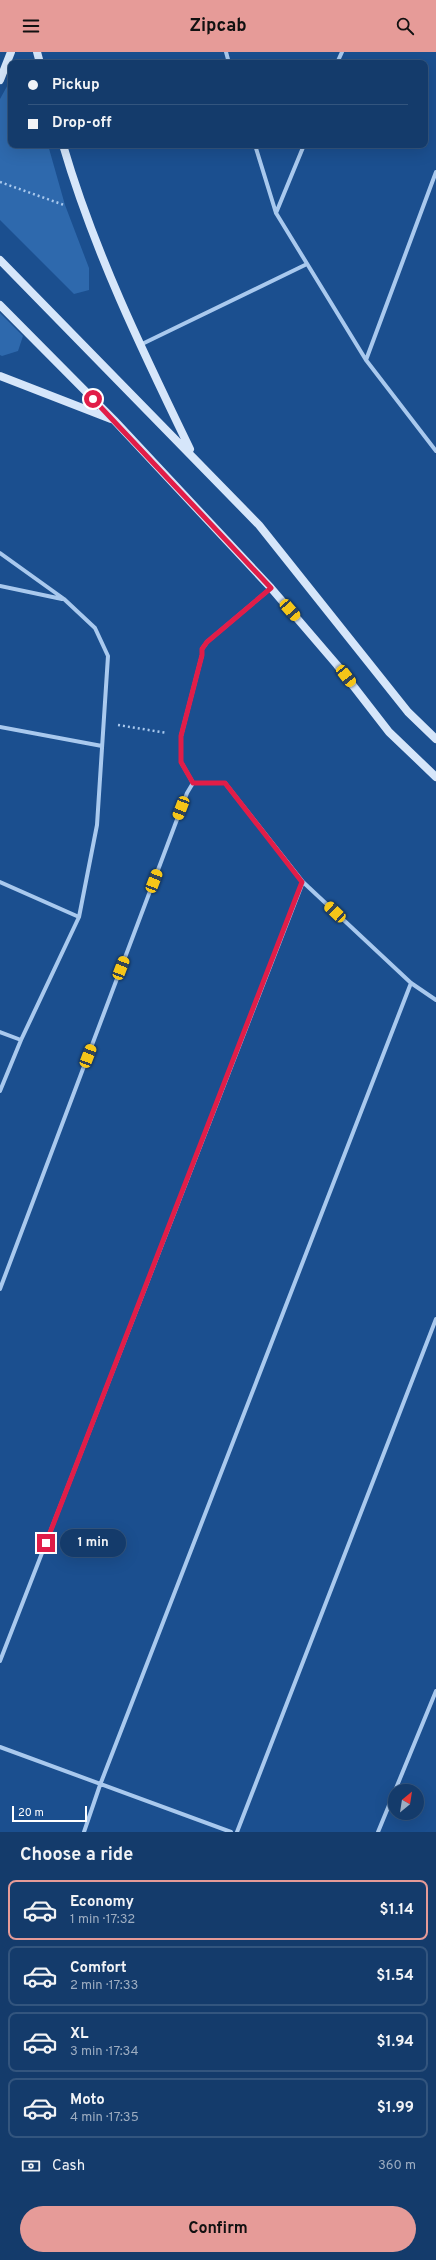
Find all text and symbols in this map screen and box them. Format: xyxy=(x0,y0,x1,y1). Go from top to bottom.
icon: menu xyxy=(20,15,42,37)
text: Zipcab xyxy=(189,15,247,38)
icon: search xyxy=(394,15,416,37)
text: Pickup xyxy=(52,76,100,95)
text: Drop-off xyxy=(52,114,112,133)
route start xyxy=(84,390,102,408)
car xyxy=(278,597,302,623)
car xyxy=(334,663,358,689)
car xyxy=(171,795,191,821)
car xyxy=(144,868,164,894)
car xyxy=(322,899,348,925)
car xyxy=(111,955,131,981)
car xyxy=(78,1043,98,1069)
callout: 1 min xyxy=(60,1529,126,1557)
route end xyxy=(37,1534,55,1552)
text: 1 min xyxy=(77,1535,109,1551)
north arrow xyxy=(388,1784,424,1820)
map controls xyxy=(388,1784,424,1820)
scale bar xyxy=(12,1804,87,1823)
text: 20 m xyxy=(18,1806,44,1820)
text: Choose a ride xyxy=(20,1844,133,1867)
icon: car xyxy=(22,1892,58,1928)
text: Economy xyxy=(70,1893,134,1912)
text: $1.14 xyxy=(380,1901,414,1920)
text: 1 min · 17:32 xyxy=(70,1912,135,1928)
icon: car xyxy=(22,1958,58,1994)
text: Comfort xyxy=(70,1959,127,1978)
text: $1.54 xyxy=(376,1967,414,1986)
text: 2 min · 17:33 xyxy=(70,1978,138,1994)
icon: car xyxy=(22,2024,58,2060)
text: XL xyxy=(70,2025,88,2044)
text: $1.94 xyxy=(376,2033,414,2052)
text: 3 min · 17:34 xyxy=(70,2044,139,2060)
icon: car xyxy=(22,2090,58,2126)
text: Moto xyxy=(70,2091,105,2110)
text: $1.99 xyxy=(377,2099,414,2118)
text: 4 min · 17:35 xyxy=(70,2110,139,2126)
icon: cash xyxy=(20,2155,42,2177)
text: Cash xyxy=(52,2157,85,2176)
text: 360 m xyxy=(378,2158,416,2174)
button: Confirm xyxy=(20,2206,416,2252)

